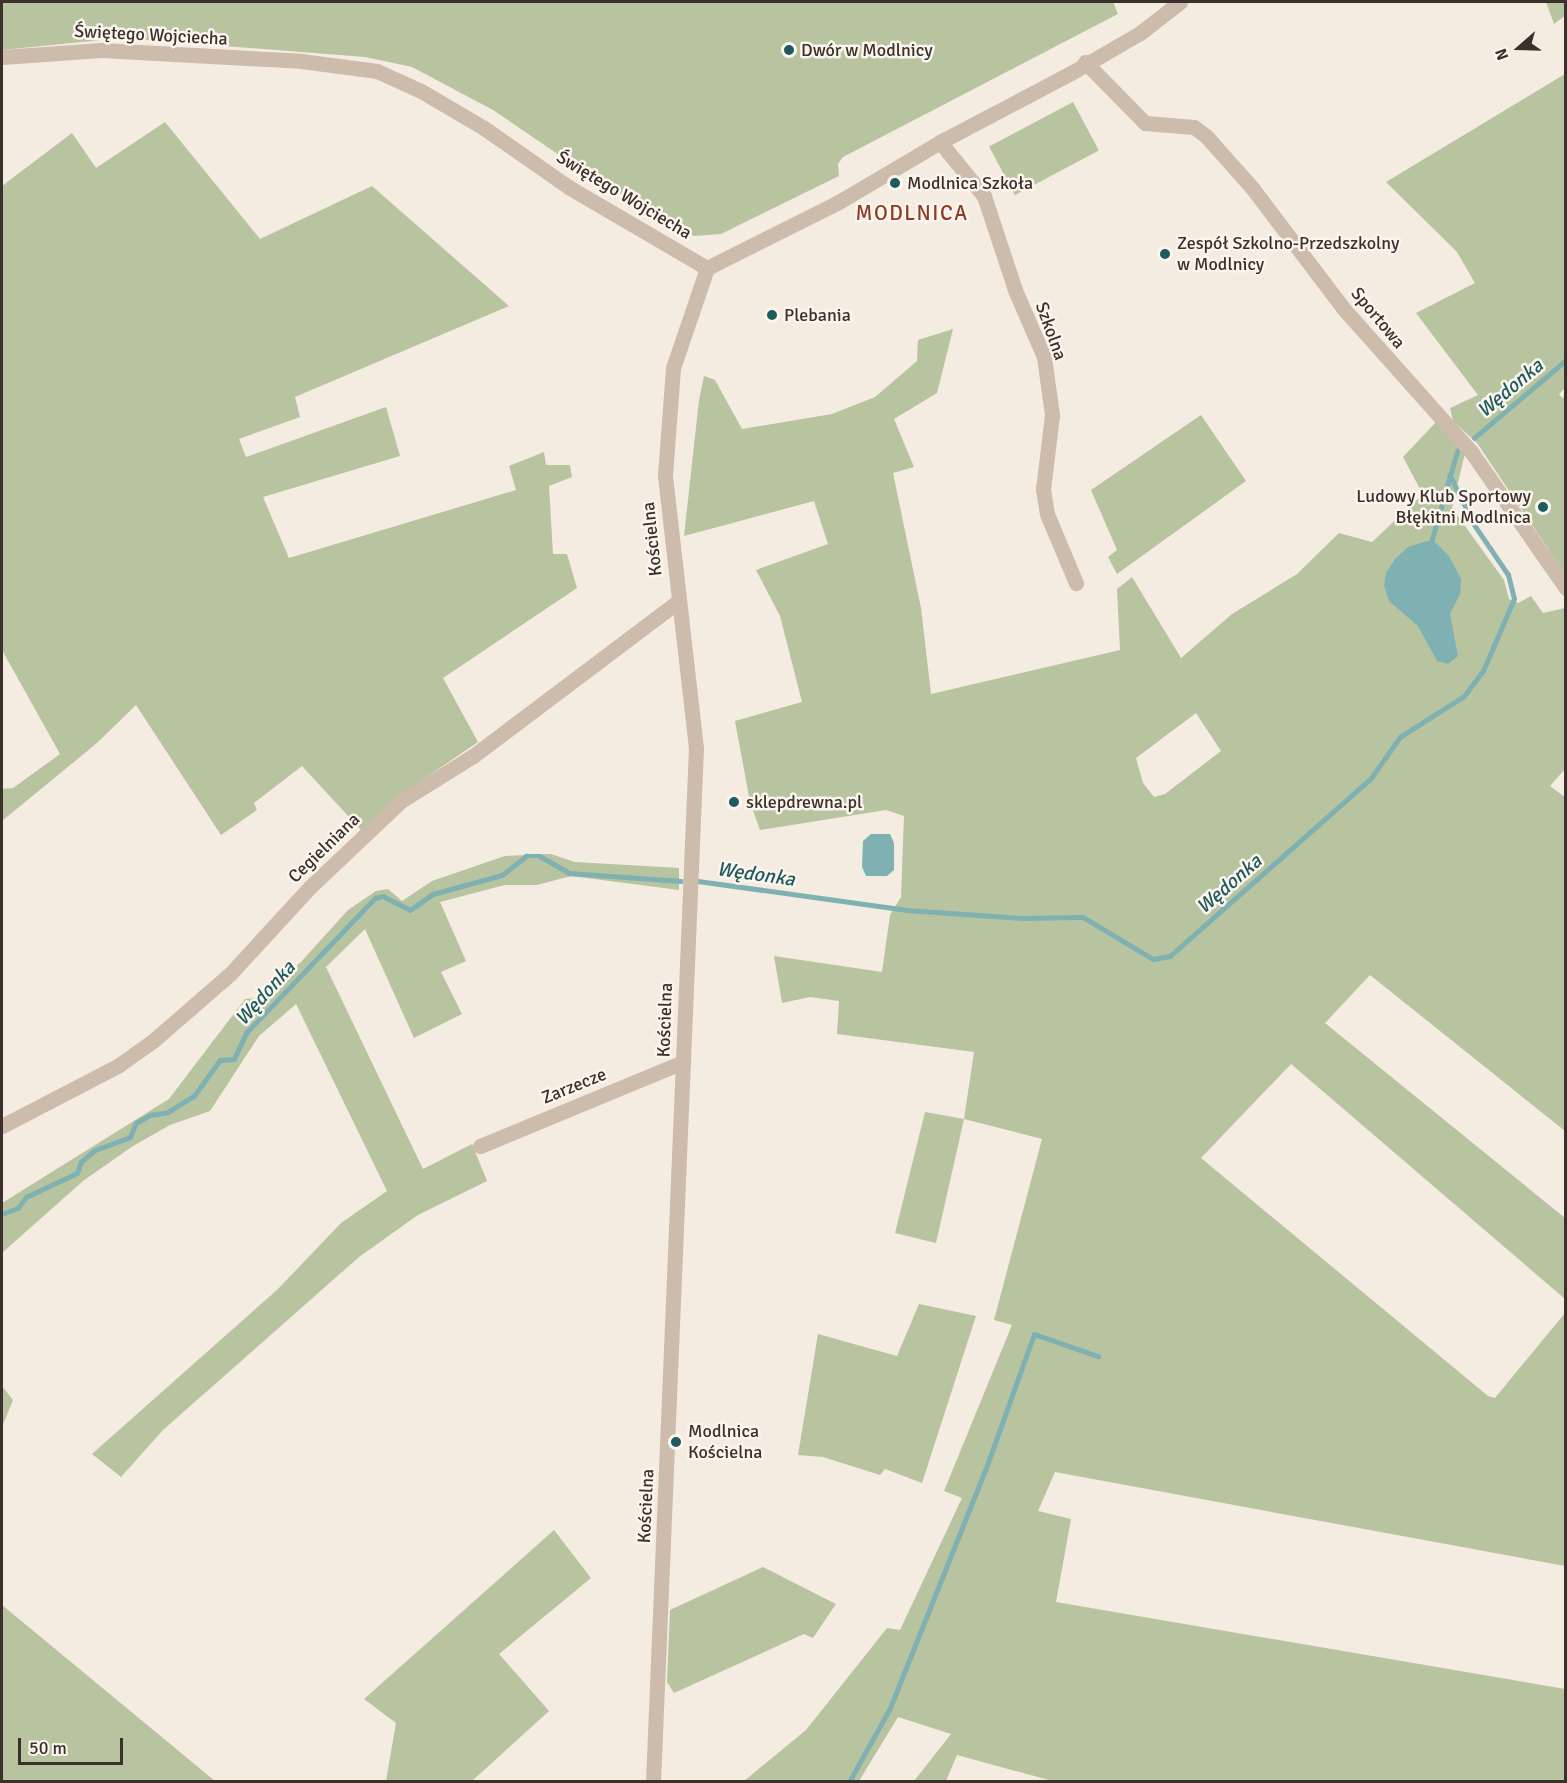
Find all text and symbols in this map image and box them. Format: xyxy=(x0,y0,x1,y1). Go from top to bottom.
north arrow xyxy=(1489,18,1549,78)
street label: Świętego Wojciecha xyxy=(74,20,228,50)
place label: Dwór w Modlnicy xyxy=(801,39,933,61)
marker: Dwór w Modlnicy xyxy=(782,43,796,57)
text: N xyxy=(1491,46,1513,63)
street label: Świętego Wojciecha xyxy=(553,146,695,244)
place label: Modlnica Szkoła xyxy=(907,172,1033,194)
marker: Modlnica Szkoła xyxy=(888,176,902,190)
district label: MODLNICA xyxy=(855,200,969,226)
place label: Zespół Szkolno-Przedszkolny w Modlnicy xyxy=(1177,233,1399,276)
marker: Zespół Szkolno-Przedszkolny w Modlnicy xyxy=(1158,247,1172,261)
street label: Sportowa xyxy=(1346,283,1410,353)
street label: Szkolna xyxy=(1031,299,1071,363)
place label: Plebania xyxy=(784,304,851,326)
marker: Plebania xyxy=(765,308,779,322)
water label: Wędonka xyxy=(1472,354,1548,422)
place label: Ludowy Klub Sportowy Błękitni Modlnica xyxy=(1356,486,1531,528)
marker: Ludowy Klub Sportowy Błękitni Modlnica xyxy=(1536,500,1550,514)
street label: Kościelna xyxy=(637,501,667,577)
place label: sklepdrewna.pl xyxy=(746,791,862,813)
marker: sklepdrewna.pl xyxy=(727,795,741,809)
street label: Cegielniana xyxy=(284,809,364,887)
water label: Wędonka xyxy=(1192,849,1266,919)
water label: Wędonka xyxy=(716,857,796,891)
water label: Wędonka xyxy=(230,956,300,1030)
street label: Kościelna xyxy=(653,982,677,1058)
street label: Zarzecze xyxy=(539,1063,609,1109)
place label: Modlnica Kościelna xyxy=(688,1421,762,1464)
marker: Modlnica Kościelna xyxy=(669,1435,683,1449)
street label: Kościelna xyxy=(633,1468,659,1544)
scale bar xyxy=(21,1726,126,1764)
text: 50 m xyxy=(29,1737,67,1759)

